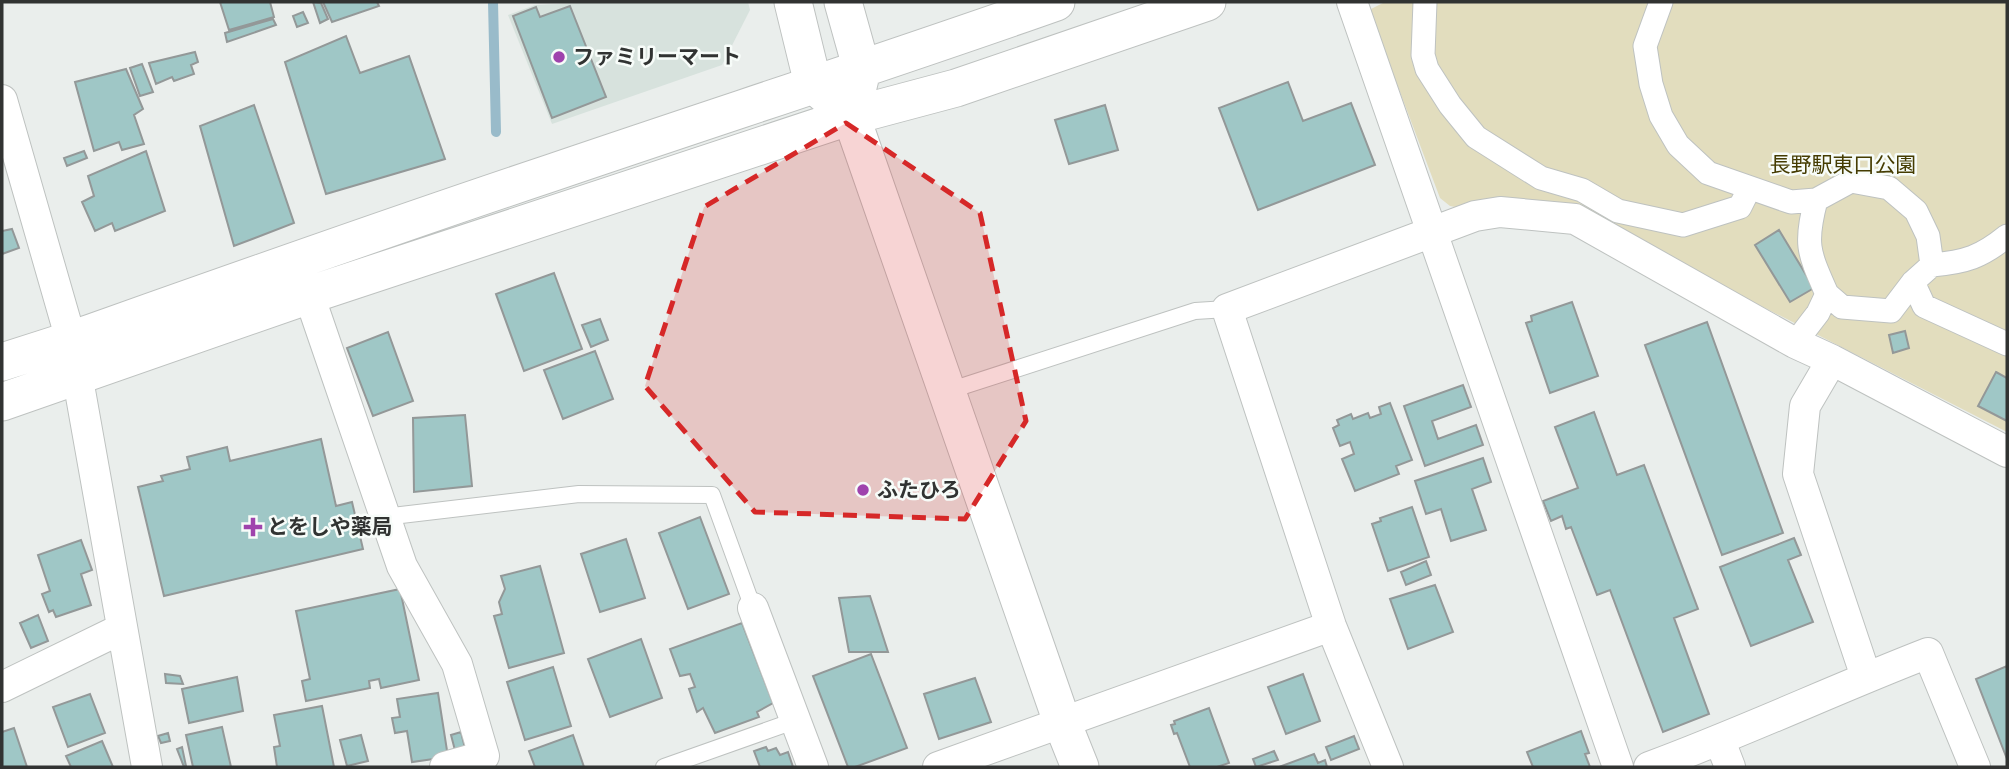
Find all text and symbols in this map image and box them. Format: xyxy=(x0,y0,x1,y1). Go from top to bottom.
place label: ファミリーマート xyxy=(573,42,741,72)
marker: ファミリーマート xyxy=(551,49,567,65)
park label: 長野駅東口公園 xyxy=(1770,150,1917,180)
place label: ふたひろ xyxy=(877,475,961,505)
marker: ふたひろ xyxy=(855,482,871,498)
place label: とをしや薬局 xyxy=(267,512,393,542)
marker: とをしや薬局 xyxy=(245,519,261,535)

